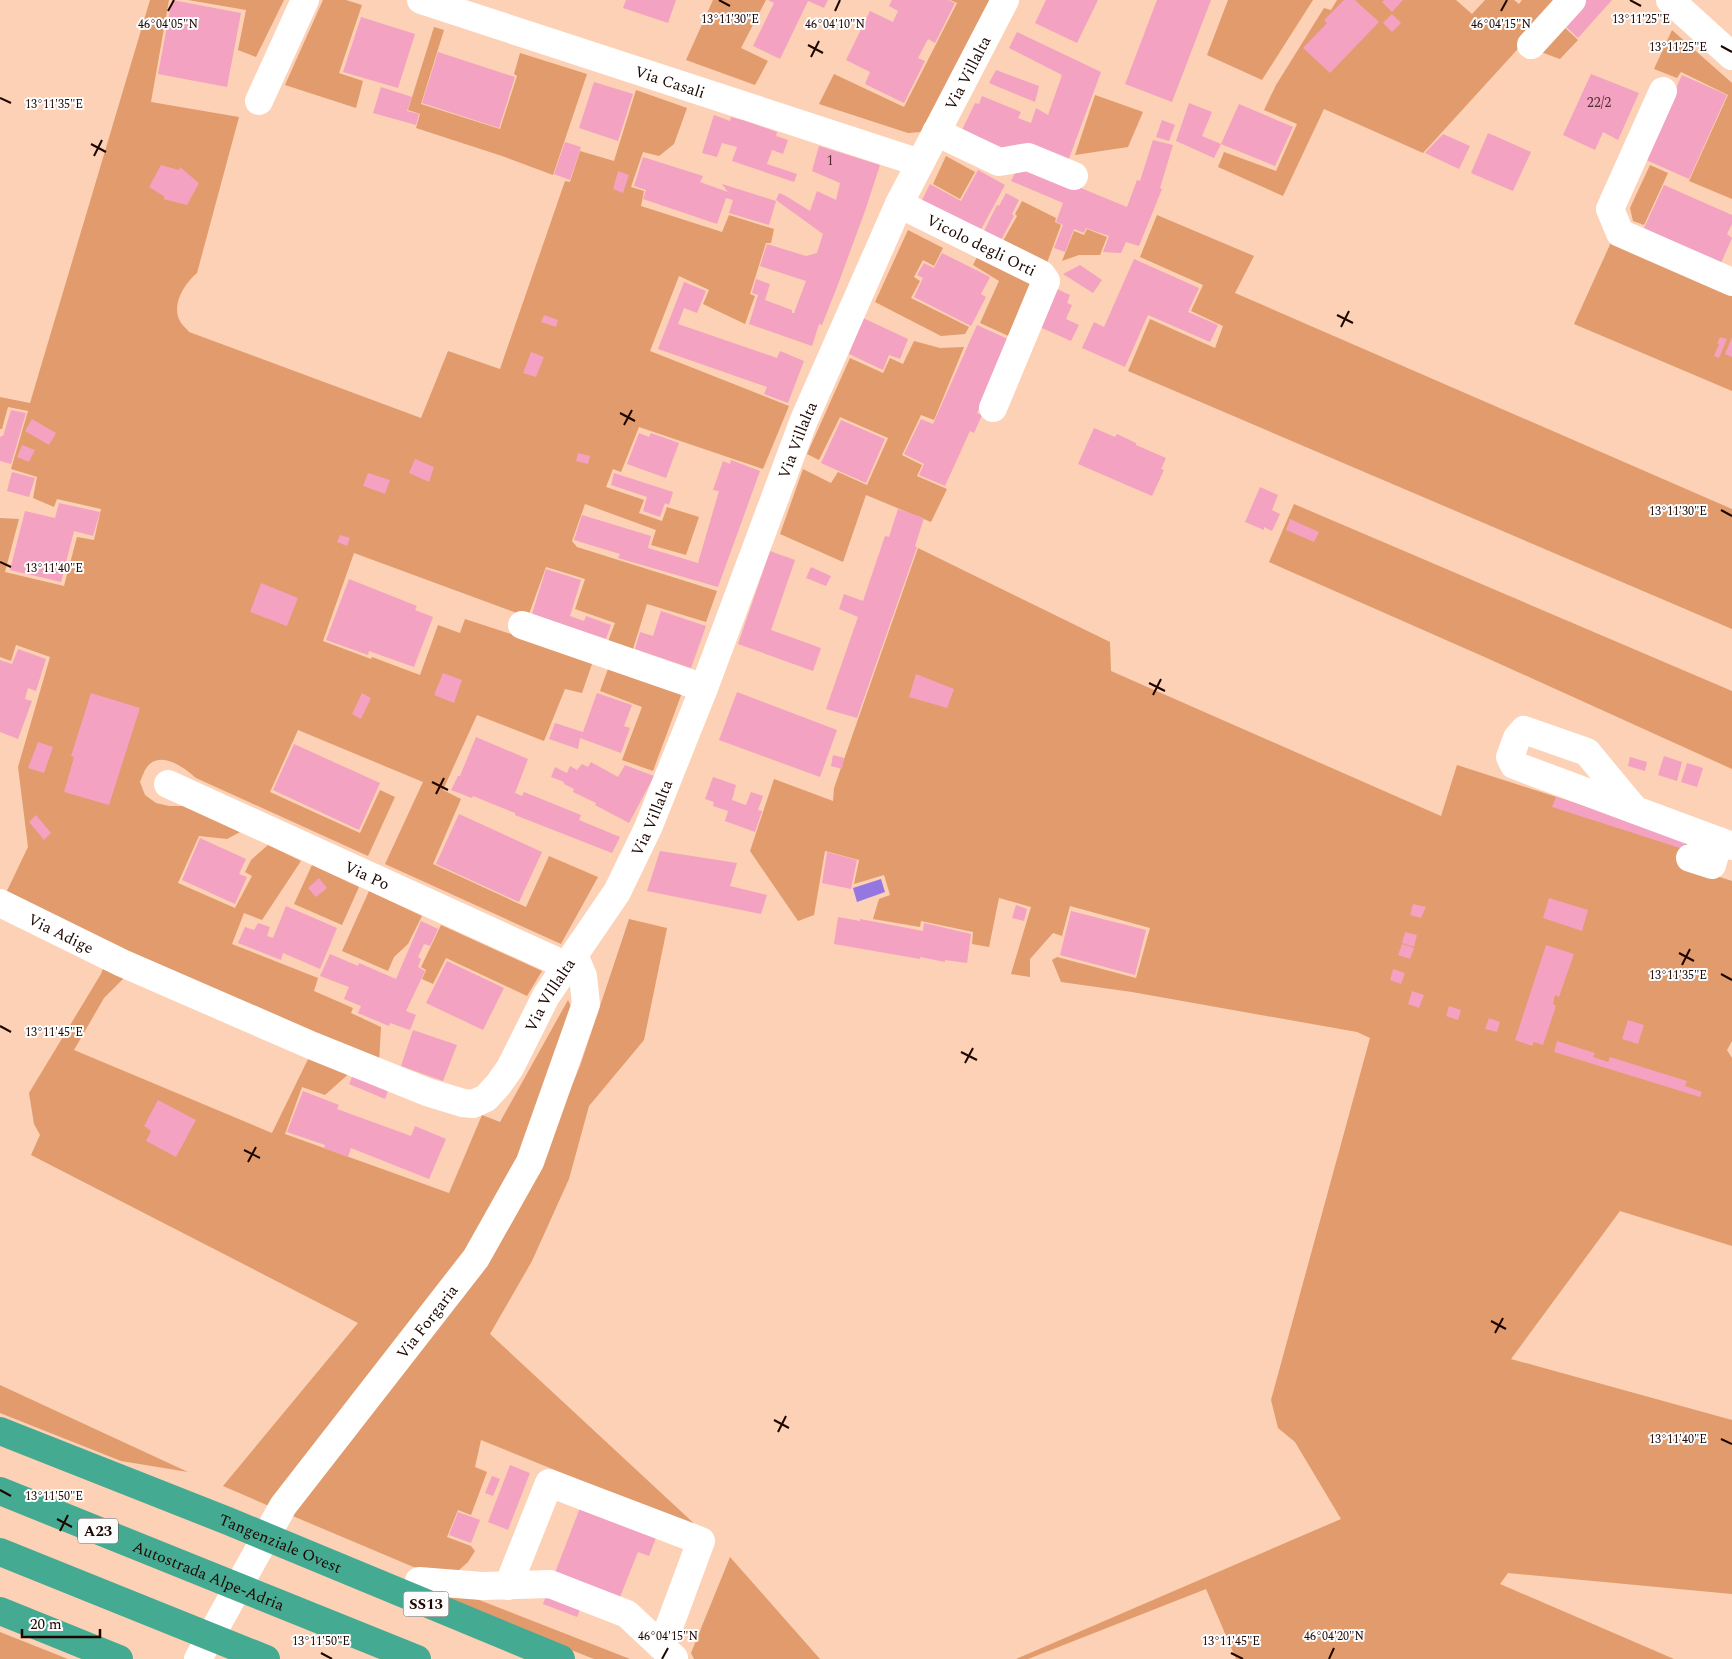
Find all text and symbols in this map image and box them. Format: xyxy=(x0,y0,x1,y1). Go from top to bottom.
text: 13°11'30"E xyxy=(701,10,759,29)
text: 13°11'25"E xyxy=(1612,10,1670,29)
text: 46°04'05"N xyxy=(138,15,198,34)
text: 46°04'10"N xyxy=(805,15,865,34)
text: 46°04'15"N xyxy=(1471,15,1531,34)
street label: Via Villalta xyxy=(939,32,998,115)
text: 13°11'25"E xyxy=(1649,38,1707,57)
street label: Via Casali xyxy=(632,60,708,105)
house number: 22/2 xyxy=(1587,92,1611,113)
text: 13°11'35"E xyxy=(25,95,83,114)
house number: 1 xyxy=(827,150,834,171)
street label: Vicolo degli Orti xyxy=(922,208,1040,283)
street label: Via Villalta xyxy=(772,398,824,482)
text: 13°11'30"E xyxy=(1649,502,1707,521)
text: 13°11'40"E xyxy=(25,559,83,578)
street label: Via Villalta xyxy=(625,776,679,860)
street label: Via Po xyxy=(340,855,393,897)
street label: Via Adige xyxy=(24,908,98,960)
street label: Via VIllalta xyxy=(519,953,582,1036)
text: 13°11'35"E xyxy=(1649,966,1707,985)
text: 13°11'45"E xyxy=(25,1023,83,1042)
street label: Via Forgaria xyxy=(391,1279,464,1364)
text: 13°11'40"E xyxy=(1649,1430,1707,1449)
text: 13°11'50"E xyxy=(25,1487,83,1506)
street label: Tangenziale Ovest xyxy=(215,1508,346,1580)
road number: A23 xyxy=(78,1518,118,1544)
street label: Autostrada Alpe-Adria xyxy=(129,1535,288,1617)
road number: SS13 xyxy=(404,1592,448,1616)
scale bar xyxy=(22,1606,100,1638)
text: 20 m xyxy=(30,1613,62,1636)
text: 46°04'15"N xyxy=(638,1627,698,1646)
text: 46°04'20"N xyxy=(1304,1627,1364,1646)
text: 13°11'50"E xyxy=(292,1632,350,1651)
text: 13°11'45"E xyxy=(1202,1632,1260,1651)

